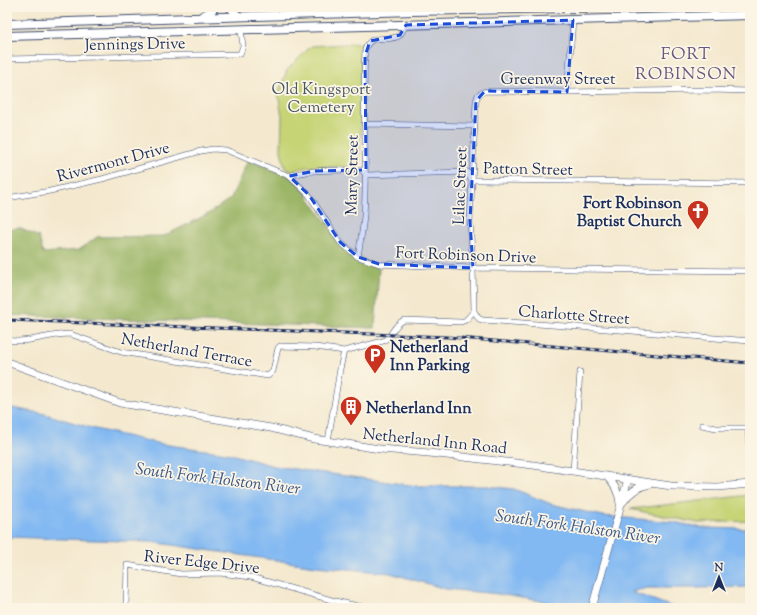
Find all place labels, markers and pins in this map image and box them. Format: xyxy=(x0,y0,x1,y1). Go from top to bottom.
place label: Fort Robinson Baptist Church xyxy=(577,193,683,234)
church icon: Fort Robinson Baptist Church xyxy=(685,198,711,231)
place label: Netherland Inn Parking xyxy=(390,337,470,378)
parking icon: Netherland Inn Parking xyxy=(362,342,388,375)
building icon: Netherland Inn xyxy=(338,394,364,427)
place label: Netherland Inn xyxy=(366,398,472,421)

